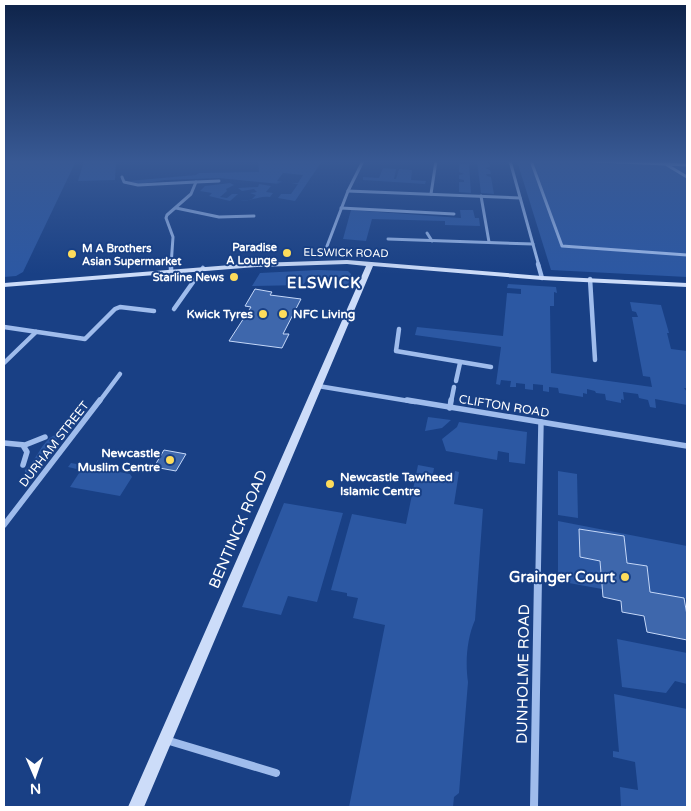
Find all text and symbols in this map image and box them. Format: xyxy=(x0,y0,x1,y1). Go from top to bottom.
place label: Paradise A Lounge xyxy=(226,241,278,268)
place label: M A Brothers Asian Supermarket xyxy=(82,242,182,269)
street label: ELSWICK ROAD xyxy=(303,246,389,260)
marker: Paradise A Lounge xyxy=(281,247,293,259)
marker: M A Brothers Asian Supermarket xyxy=(66,248,78,260)
place label: Starline News xyxy=(153,271,225,284)
marker: Starline News xyxy=(228,271,240,283)
district label: ELSWICK xyxy=(287,274,361,292)
place label: Kwick Tyres xyxy=(187,307,253,322)
place label: NFC Living xyxy=(293,307,355,322)
marker: Kwick Tyres xyxy=(257,308,269,320)
marker: NFC Living xyxy=(277,308,289,320)
street label: CLIFTON ROAD xyxy=(458,392,550,420)
street label: DURHAM STREET xyxy=(16,398,92,490)
place label: Newcastle Muslim Centre xyxy=(77,446,160,474)
marker: Newcastle Muslim Centre xyxy=(164,454,176,466)
street label: BENTINCK ROAD xyxy=(205,467,271,591)
place label: Newcastle Tawheed Islamic Centre xyxy=(340,470,453,498)
marker: Newcastle Tawheed Islamic Centre xyxy=(324,478,336,490)
place label: Grainger Court xyxy=(509,568,615,587)
marker: Grainger Court xyxy=(619,571,631,583)
street label: DUNHOLME ROAD xyxy=(513,604,533,744)
north arrow xyxy=(10,751,60,801)
text: N xyxy=(30,780,41,797)

